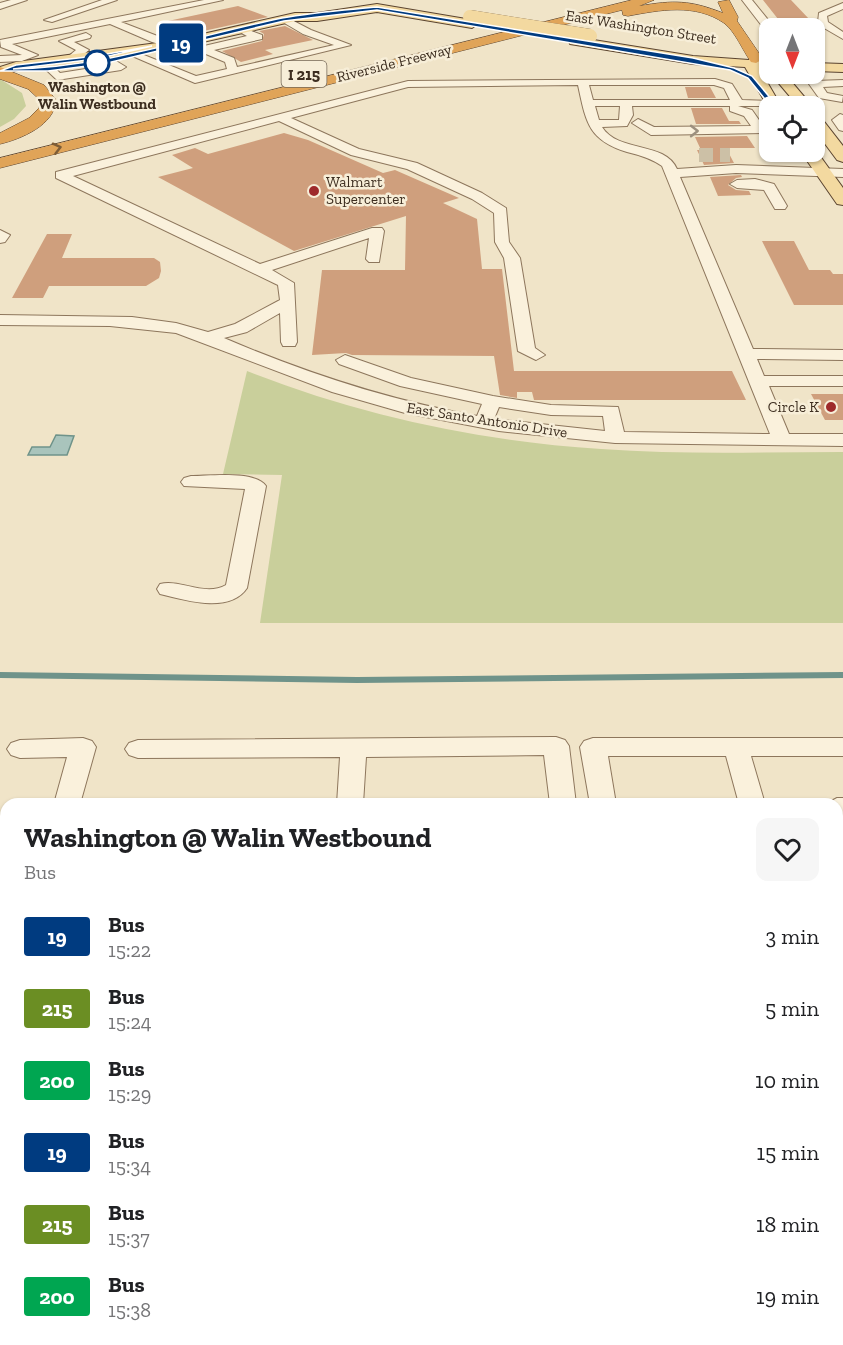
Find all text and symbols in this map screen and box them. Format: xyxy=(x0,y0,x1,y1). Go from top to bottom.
street label: East Washington Street xyxy=(564,6,718,48)
north arrow xyxy=(759,18,825,84)
map controls xyxy=(759,18,825,162)
line badge: 19 xyxy=(154,24,208,63)
text: 19 xyxy=(171,31,191,56)
street label: Riverside Freeway xyxy=(334,40,454,86)
marker: Washington @ Walin Westbound xyxy=(84,50,110,76)
road number: I 215 xyxy=(282,61,326,87)
place label: Washington @ Walin Westbound xyxy=(38,78,156,113)
button: locate xyxy=(759,96,825,162)
one-way arrow xyxy=(689,125,698,137)
one-way arrow xyxy=(52,143,62,156)
place label: Walmart Supercenter xyxy=(326,173,406,208)
marker: Walmart Supercenter xyxy=(307,184,321,198)
street label: East Santo Antonio Drive xyxy=(405,398,569,442)
place label: Circle K xyxy=(768,398,819,416)
marker: Circle K xyxy=(824,400,838,414)
button: heart xyxy=(756,818,819,881)
text: Washington @ Walin Westbound xyxy=(24,821,431,854)
text: Bus xyxy=(24,860,56,884)
text: Bus xyxy=(108,911,145,938)
text: 3 min xyxy=(765,923,819,950)
text: 19 xyxy=(47,924,67,949)
text: 15:22 xyxy=(108,938,151,962)
text: Bus xyxy=(108,983,145,1010)
text: 5 min xyxy=(765,995,819,1022)
text: 215 xyxy=(42,996,72,1021)
text: 15:24 xyxy=(108,1010,152,1034)
text: Bus xyxy=(108,1055,145,1082)
text: 10 min xyxy=(755,1067,819,1094)
text: 200 xyxy=(39,1068,75,1093)
text: 15:29 xyxy=(108,1082,151,1106)
text: Bus xyxy=(108,1127,145,1154)
text: 15 min xyxy=(757,1139,819,1166)
text: 19 xyxy=(47,1140,67,1165)
text: 15:34 xyxy=(108,1154,151,1178)
text: Bus xyxy=(108,1199,145,1226)
text: 18 min xyxy=(756,1211,819,1238)
text: 215 xyxy=(42,1212,72,1237)
text: 15:37 xyxy=(108,1226,150,1250)
text: Bus xyxy=(108,1271,145,1298)
text: 19 min xyxy=(756,1283,819,1310)
text: 200 xyxy=(39,1284,75,1309)
text: 15:38 xyxy=(108,1298,151,1322)

